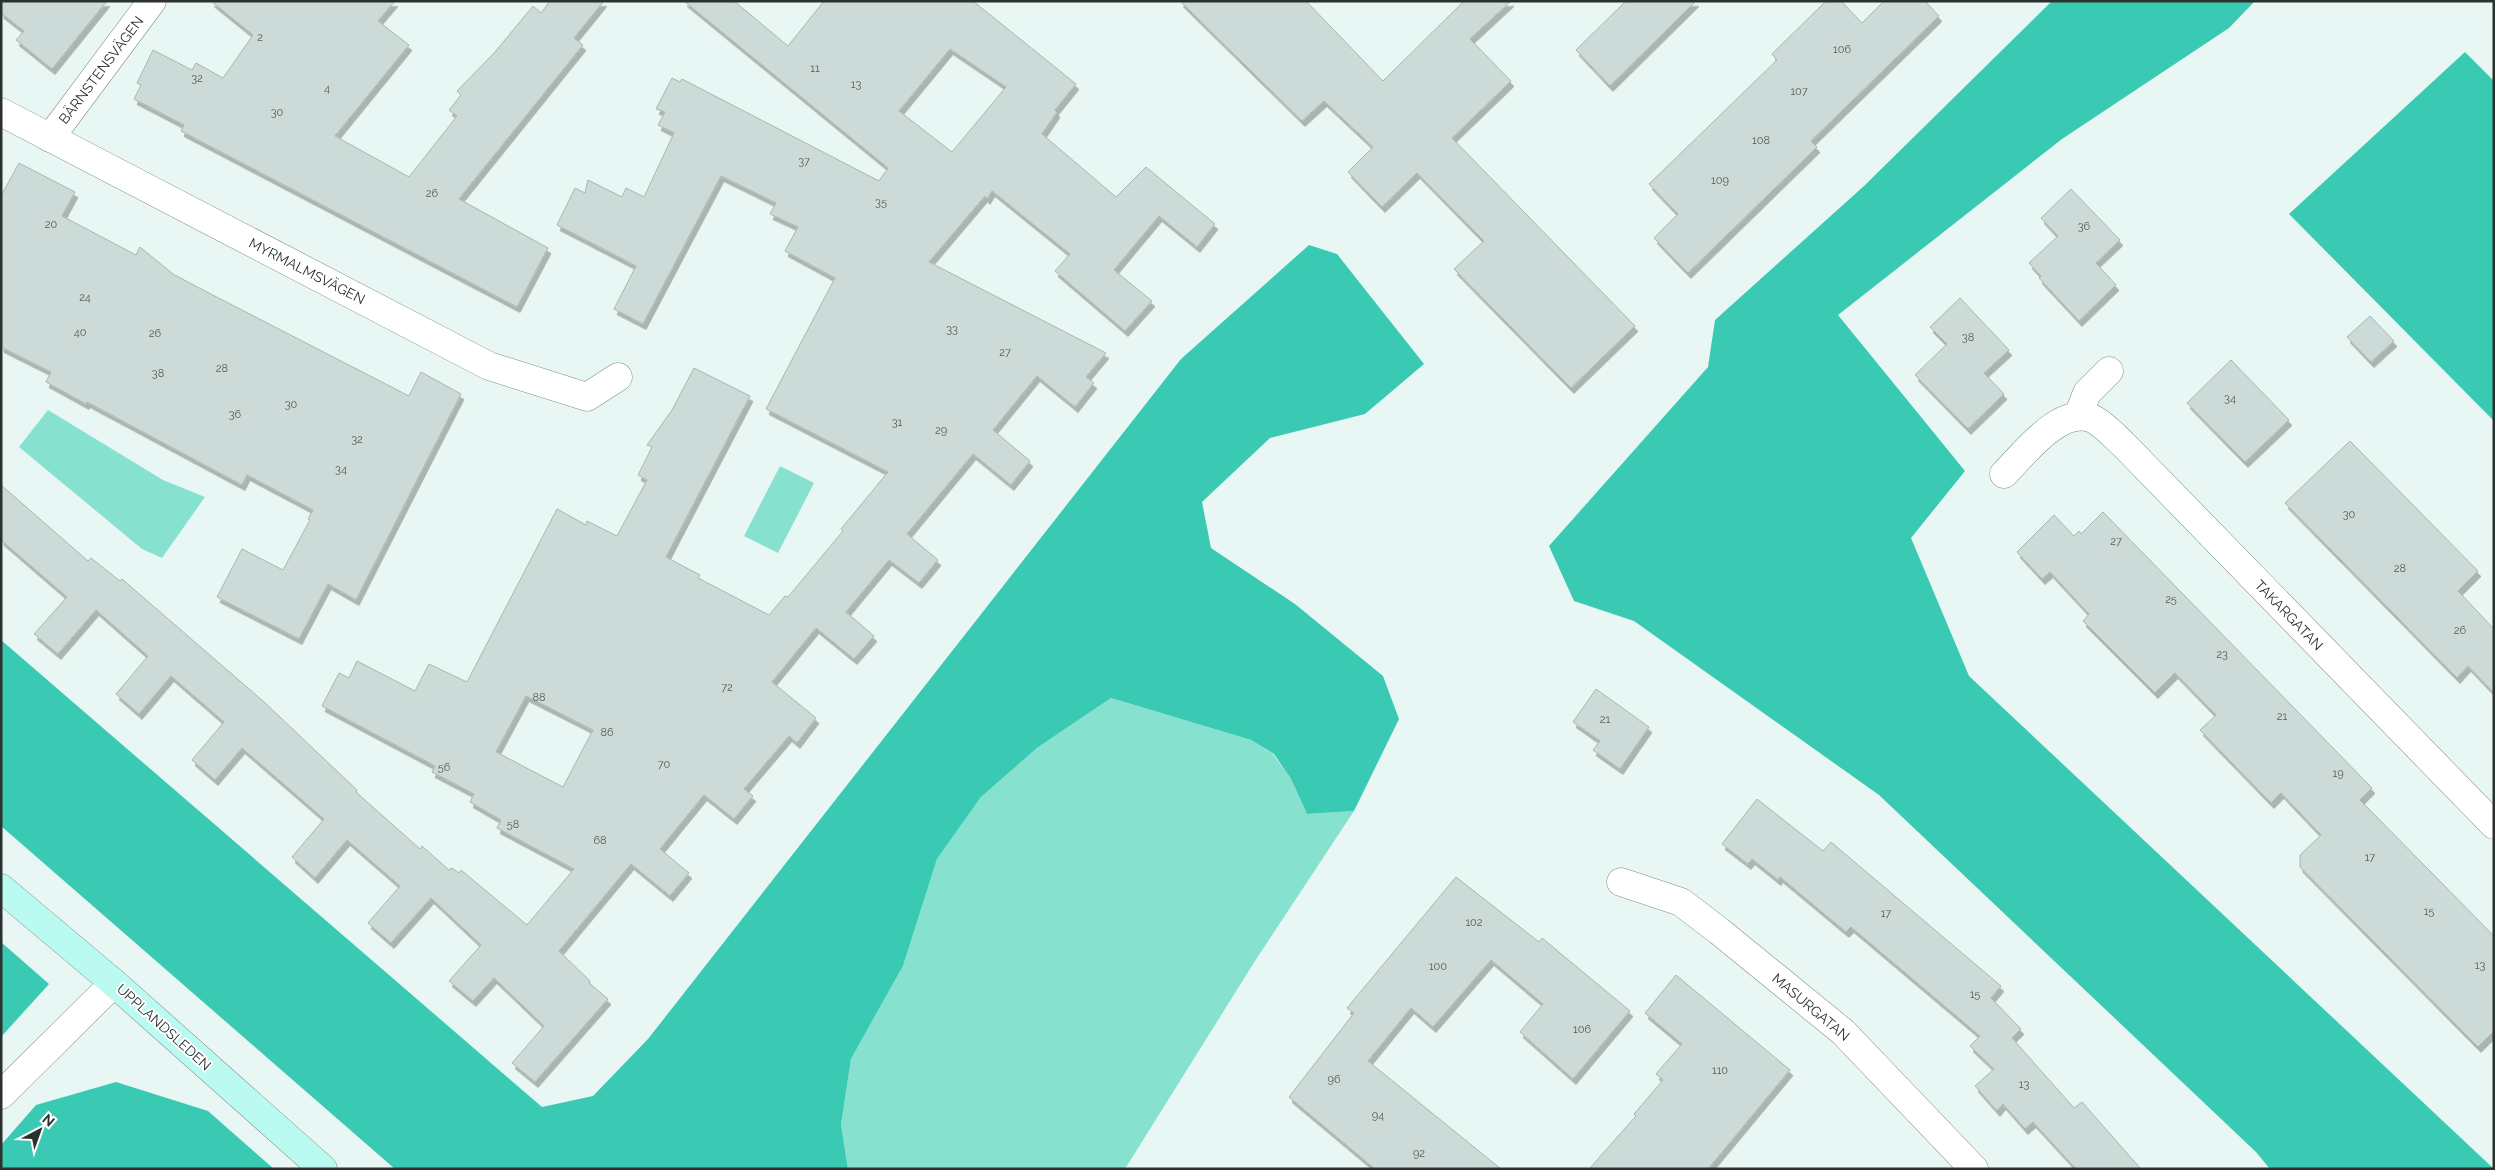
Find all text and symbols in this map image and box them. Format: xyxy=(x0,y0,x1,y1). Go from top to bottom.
street label: BÄRNSTENSVÄGEN xyxy=(54,12,147,127)
house number: 2 xyxy=(257,31,263,44)
house number: 106 xyxy=(1833,43,1851,56)
house number: 11 xyxy=(810,62,820,75)
house number: 32 xyxy=(191,72,203,85)
house number: 13 xyxy=(851,78,861,91)
house number: 4 xyxy=(324,82,330,95)
house number: 107 xyxy=(1790,85,1808,98)
house number: 30 xyxy=(271,106,284,119)
house number: 108 xyxy=(1752,134,1770,147)
house number: 37 xyxy=(798,155,810,168)
house number: 109 xyxy=(1711,174,1729,187)
house number: 26 xyxy=(426,187,439,200)
house number: 35 xyxy=(875,196,887,209)
house number: 20 xyxy=(45,218,57,231)
house number: 36 xyxy=(2078,220,2091,233)
street label: MYRMALMSVÄGEN xyxy=(246,233,369,307)
house number: 24 xyxy=(79,291,91,304)
house number: 33 xyxy=(946,323,958,336)
house number: 40 xyxy=(74,326,87,339)
house number: 26 xyxy=(149,327,162,340)
house number: 38 xyxy=(1962,331,1974,344)
house number: 27 xyxy=(999,346,1011,359)
house number: 28 xyxy=(216,362,228,375)
house number: 38 xyxy=(152,367,164,380)
house number: 34 xyxy=(2224,392,2236,405)
house number: 30 xyxy=(285,398,298,411)
house number: 36 xyxy=(229,408,242,421)
house number: 31 xyxy=(892,416,903,429)
house number: 29 xyxy=(935,424,947,437)
house number: 32 xyxy=(351,433,363,446)
house number: 34 xyxy=(335,463,347,476)
house number: 30 xyxy=(2343,508,2356,521)
house number: 27 xyxy=(2110,535,2122,548)
house number: 28 xyxy=(2394,562,2406,575)
street label: TAKARGATAN xyxy=(2252,577,2326,653)
house number: 25 xyxy=(2165,593,2177,606)
house number: 26 xyxy=(2454,624,2467,637)
house number: 23 xyxy=(2216,648,2228,661)
house number: 72 xyxy=(721,681,733,694)
house number: 88 xyxy=(532,691,546,704)
house number: 21 xyxy=(2277,710,2288,723)
house number: 21 xyxy=(1600,713,1611,726)
house number: 86 xyxy=(600,726,614,739)
house number: 70 xyxy=(658,758,671,771)
house number: 56 xyxy=(438,761,451,774)
house number: 19 xyxy=(2332,767,2344,780)
house number: 58 xyxy=(507,818,519,831)
house number: 68 xyxy=(593,834,607,847)
house number: 17 xyxy=(2365,851,2375,864)
house number: 15 xyxy=(2424,905,2434,918)
house number: 17 xyxy=(1881,907,1891,920)
house number: 102 xyxy=(1465,916,1483,929)
house number: 13 xyxy=(2475,959,2485,972)
house number: 100 xyxy=(1429,960,1447,973)
street label: MASURGATAN xyxy=(1769,970,1853,1044)
street label: UPPLANDSLEDEN xyxy=(114,981,214,1073)
house number: 15 xyxy=(1970,988,1980,1001)
house number: 106 xyxy=(1573,1023,1591,1036)
house number: 110 xyxy=(1712,1064,1728,1077)
house number: 96 xyxy=(1327,1073,1341,1086)
house number: 13 xyxy=(2019,1078,2029,1091)
north arrow xyxy=(15,1105,65,1155)
house number: 94 xyxy=(1372,1109,1384,1122)
text: N xyxy=(39,1111,58,1130)
house number: 92 xyxy=(1413,1147,1425,1160)

